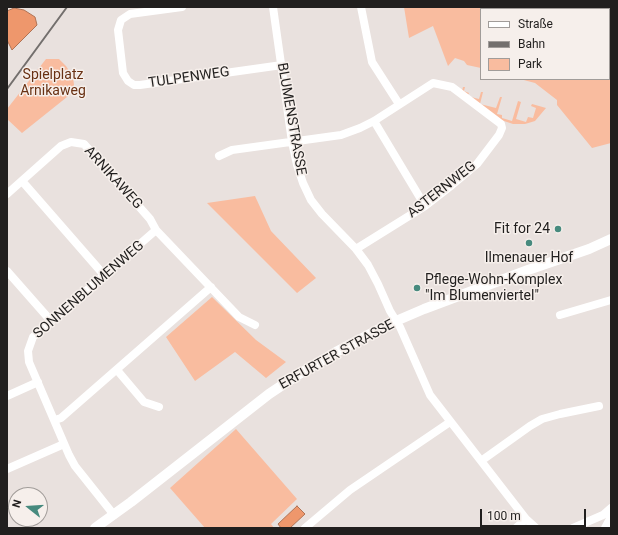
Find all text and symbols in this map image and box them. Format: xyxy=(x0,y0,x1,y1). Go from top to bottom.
legend xyxy=(480,8,610,80)
text: Straße xyxy=(518,17,553,31)
text: Bahn xyxy=(518,37,545,51)
text: Park xyxy=(518,57,542,71)
street label: BLUMENSTRASSE xyxy=(273,61,309,177)
street label: TULPENWEG xyxy=(147,64,231,92)
park label: Spielplatz Arnikaweg xyxy=(20,67,86,100)
street label: ARNIKAWEG xyxy=(80,143,146,213)
street label: ASTERNWEG xyxy=(404,158,480,222)
place label: Fit for 24 xyxy=(494,221,550,237)
marker: Fit for 24 xyxy=(553,224,563,234)
street label: SONNENBLUMENWEG xyxy=(30,237,148,343)
marker: Ilmenauer Hof xyxy=(524,238,534,248)
place label: Ilmenauer Hof xyxy=(485,250,573,266)
place label: Pflege-Wohn-Komplex "Im Blumenviertel" xyxy=(425,272,562,304)
marker: Pflege-Wohn-Komplex "Im Blumenviertel" xyxy=(412,283,422,293)
street label: ERFURTER STRASSE xyxy=(277,316,397,394)
north arrow xyxy=(8,487,48,527)
text: N xyxy=(10,498,24,509)
scale bar xyxy=(482,501,588,527)
text: 100 m xyxy=(487,509,521,523)

